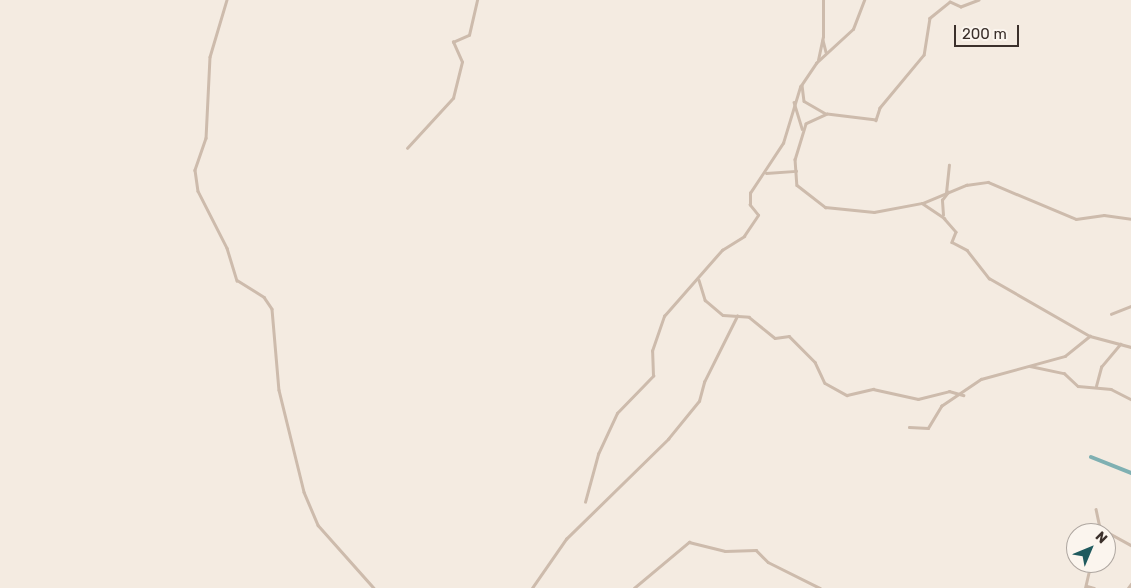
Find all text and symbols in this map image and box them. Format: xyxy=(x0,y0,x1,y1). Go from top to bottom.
scale bar xyxy=(956,15,1021,47)
text: 200 m xyxy=(962,25,1007,43)
north arrow xyxy=(1066,523,1116,573)
text: N xyxy=(1092,528,1111,547)

